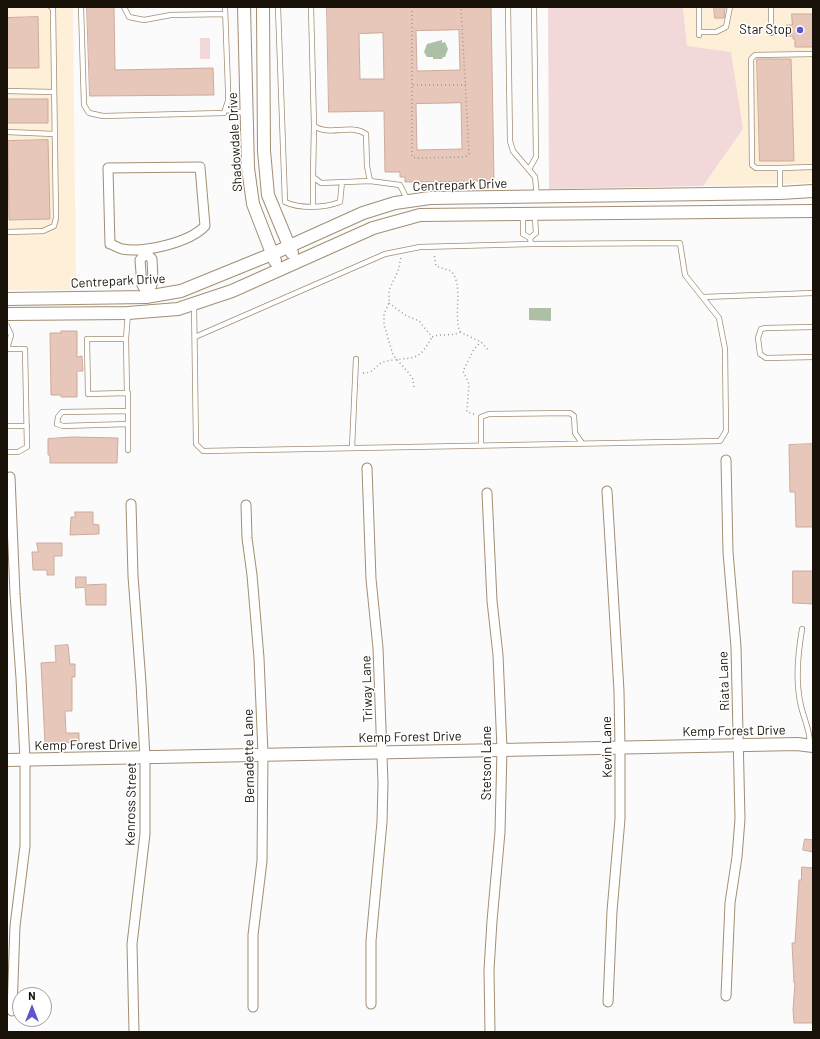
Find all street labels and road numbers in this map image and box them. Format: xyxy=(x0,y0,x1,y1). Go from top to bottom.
street label: Shadowdale Drive xyxy=(225,92,245,192)
street label: Centrepark Drive xyxy=(412,176,508,194)
street label: Centrepark Drive xyxy=(70,271,166,291)
street label: Riata Lane xyxy=(715,651,733,711)
street label: Triway Lane xyxy=(358,655,376,723)
street label: Bernadette Lane xyxy=(240,709,258,803)
street label: Kevin Lane xyxy=(599,716,615,778)
street label: Kemp Forest Drive xyxy=(682,722,786,740)
street label: Stetson Lane xyxy=(479,726,495,800)
street label: Kemp Forest Drive xyxy=(358,728,462,746)
street label: Kemp Forest Drive xyxy=(34,736,138,754)
street label: Kenross Street xyxy=(122,762,140,846)

